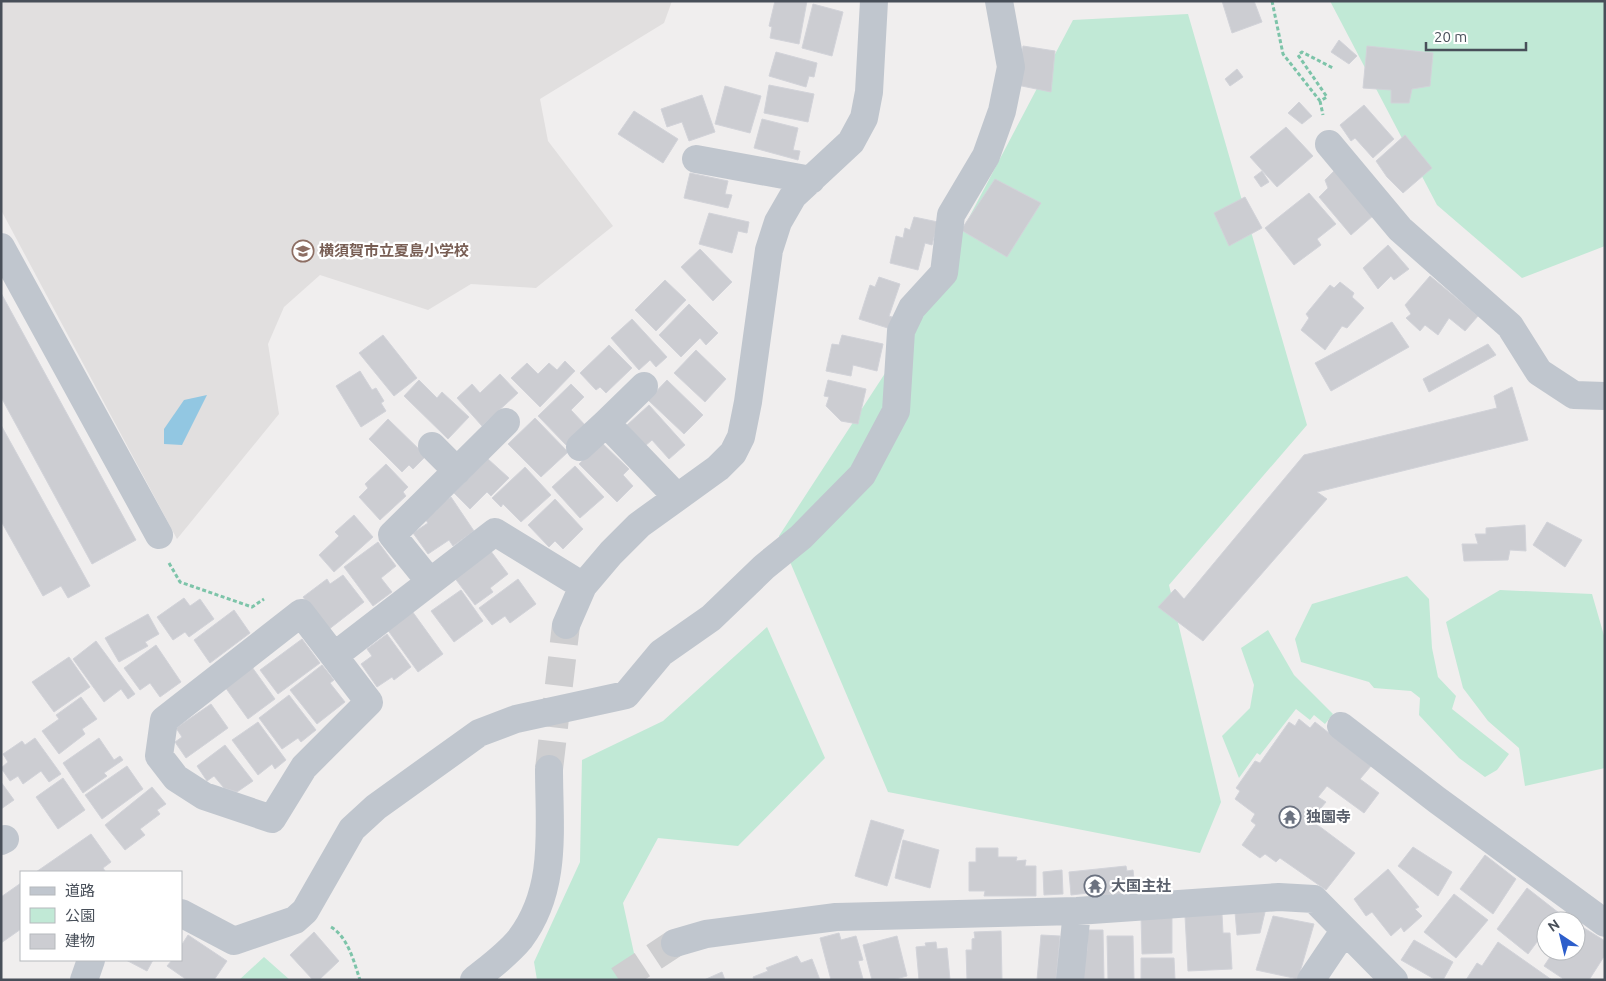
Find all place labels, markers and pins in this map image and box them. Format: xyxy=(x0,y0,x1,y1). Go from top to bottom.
school or university icon: 横須賀市立夏島小学校 xyxy=(291,239,315,263)
place label: 横須賀市立夏島小学校 xyxy=(319,242,469,259)
temple icon: 独園寺 xyxy=(1278,805,1302,829)
place label: 独園寺 xyxy=(1306,808,1351,825)
temple icon: 大国主社 xyxy=(1083,874,1107,898)
place label: 大国主社 xyxy=(1111,877,1171,894)

